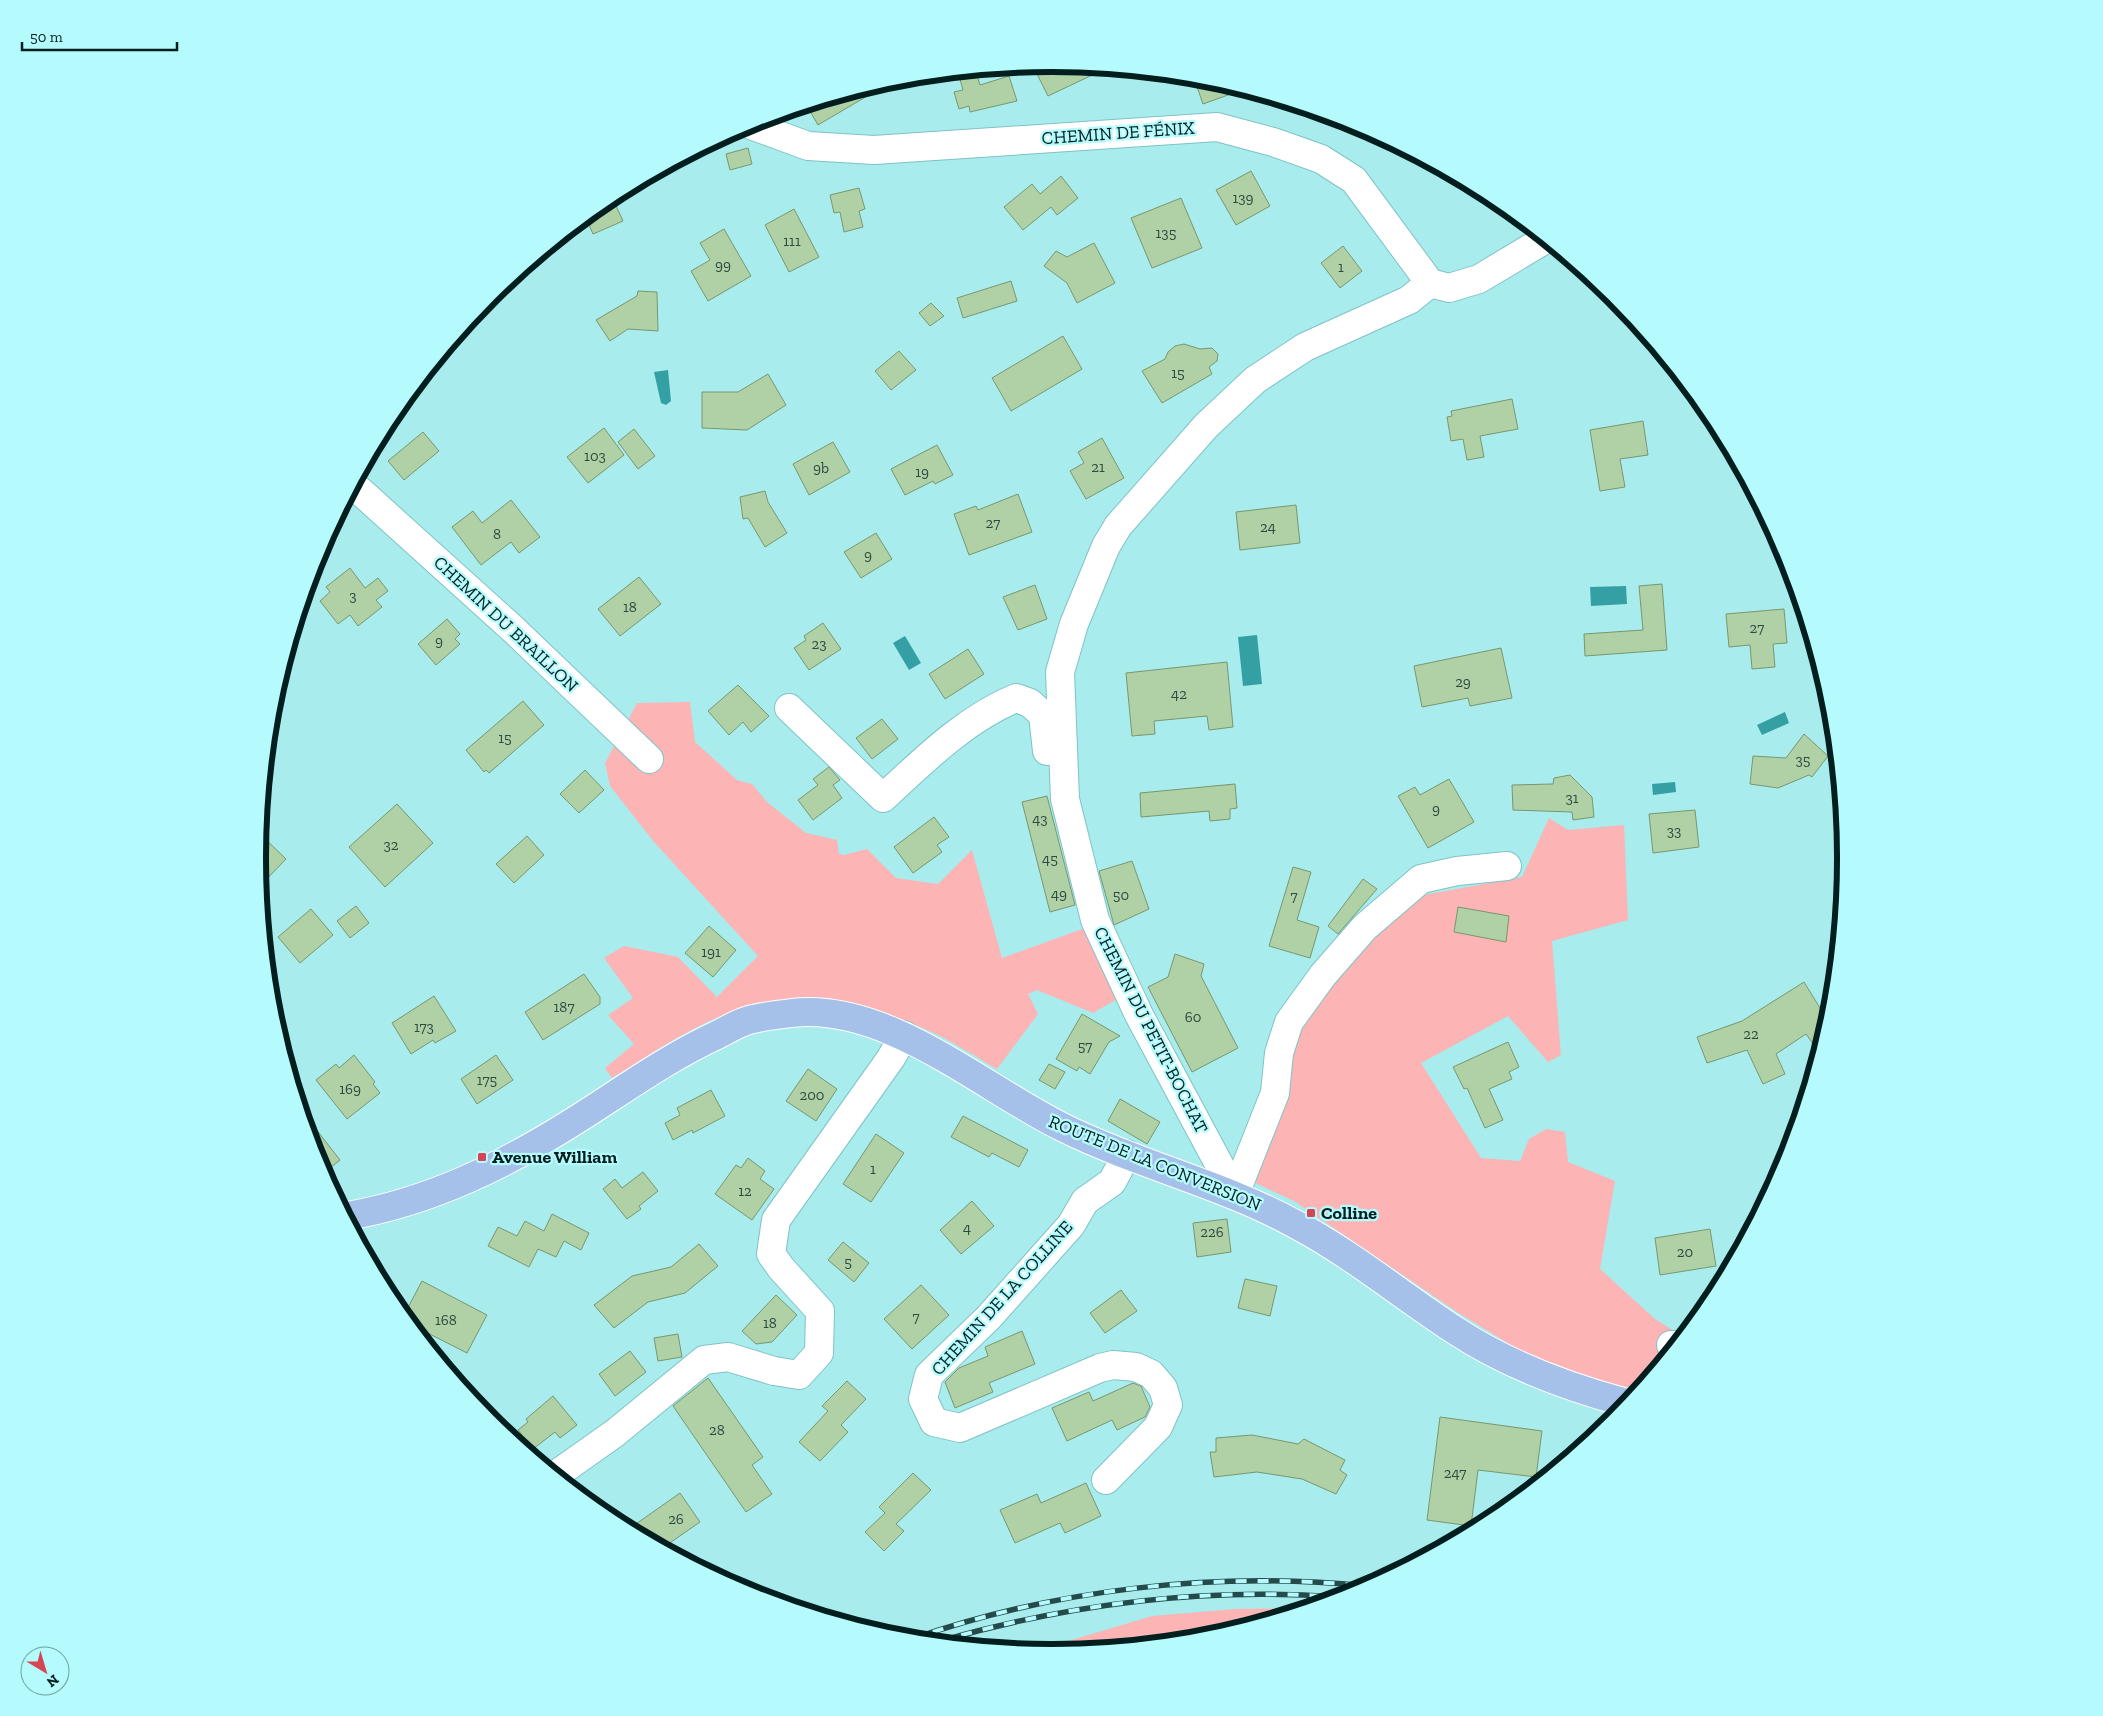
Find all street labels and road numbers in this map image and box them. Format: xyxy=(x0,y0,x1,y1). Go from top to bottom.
street label: CHEMIN DE FÉNIX xyxy=(1041,117,1196,149)
street label: CHEMIN DU BRAILLON xyxy=(429,551,583,697)
street label: CHEMIN DU PETIT-BOCHAT xyxy=(1089,923,1213,1137)
street label: ROUTE DE LA CONVERSION xyxy=(1045,1110,1265,1216)
street label: CHEMIN DE LA COLLINE xyxy=(927,1216,1077,1380)

